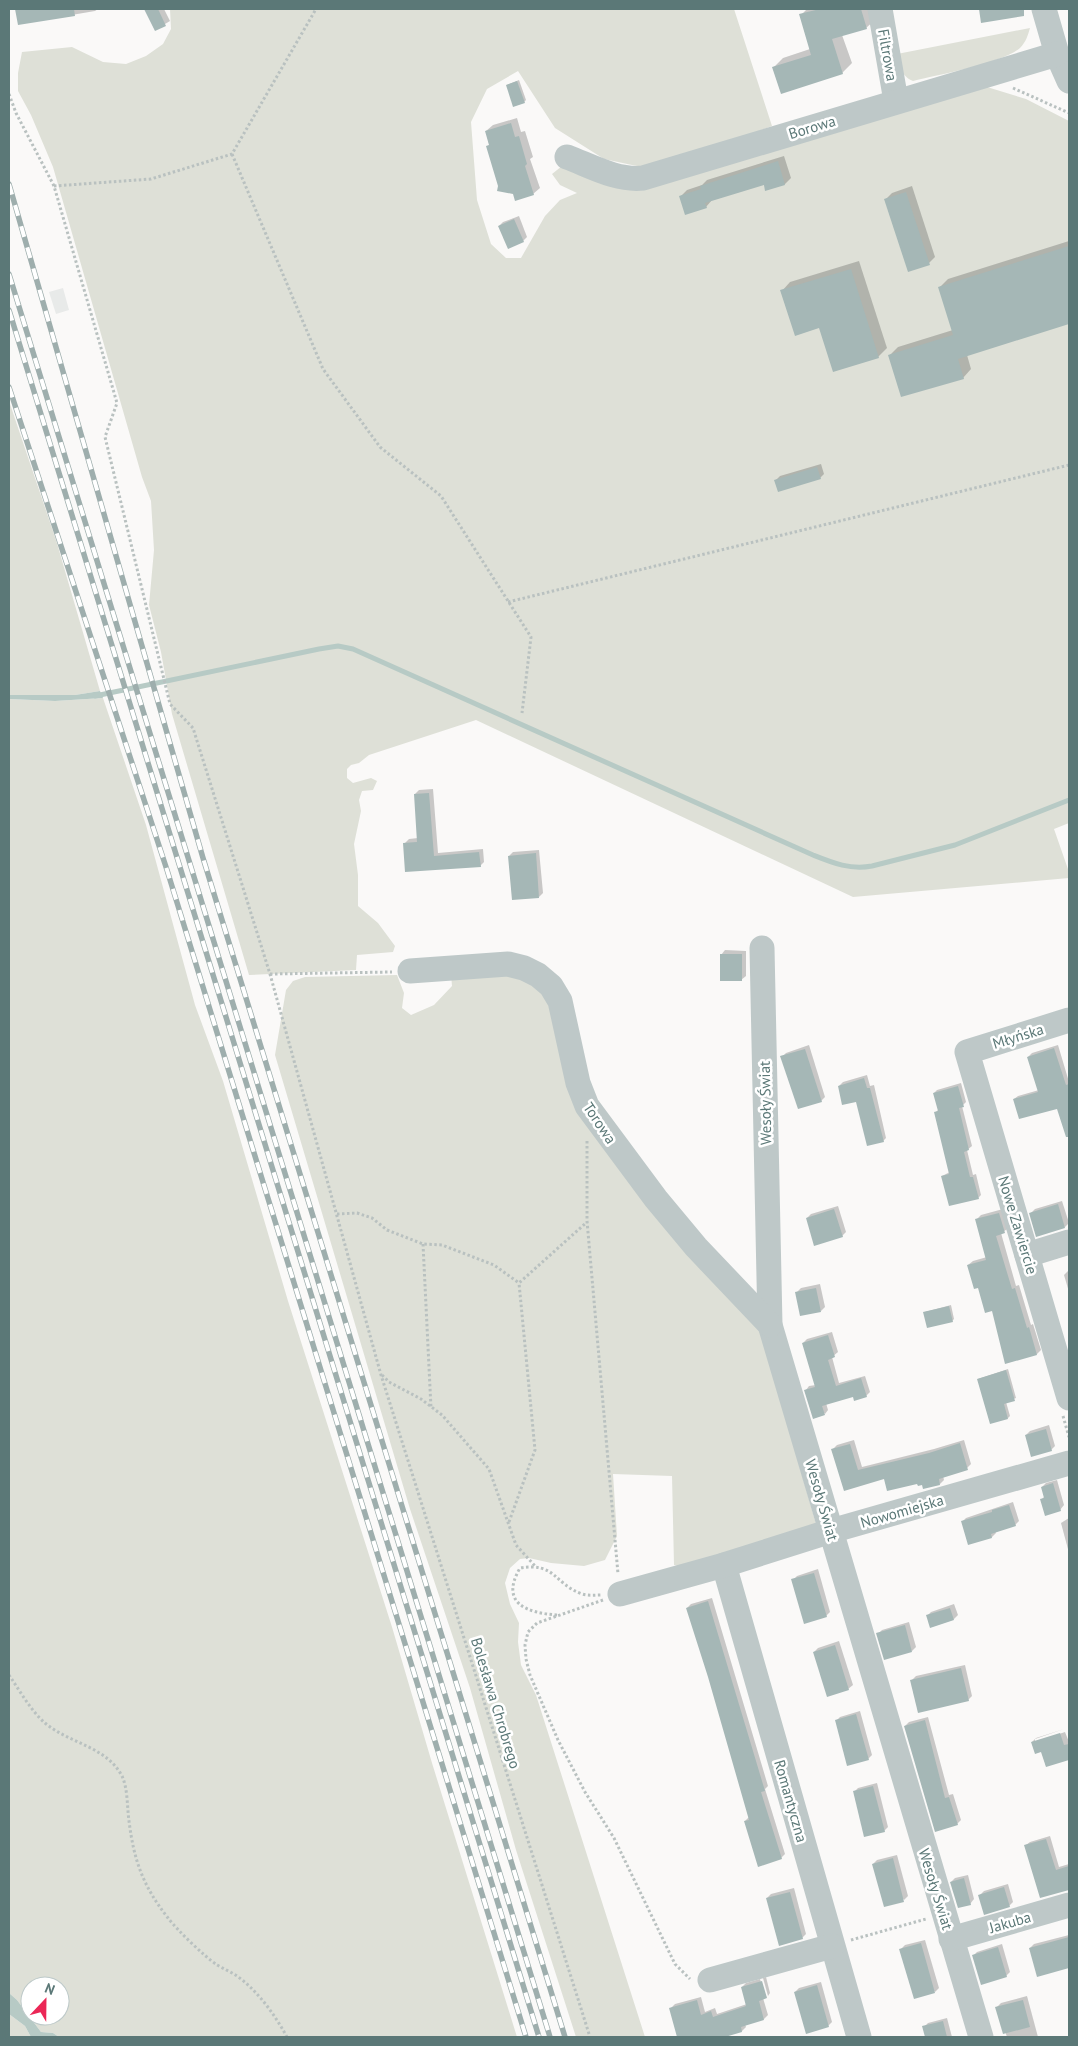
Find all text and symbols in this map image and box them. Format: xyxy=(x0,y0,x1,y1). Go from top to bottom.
street label: Filtrowa xyxy=(874,27,902,83)
street label: Borowa xyxy=(786,111,838,143)
street label: Młyńska xyxy=(990,1019,1046,1053)
street label: Wesoły Świat xyxy=(755,1061,775,1145)
street label: Torowa xyxy=(579,1099,621,1147)
street label: Nowe Zawiercie xyxy=(994,1174,1042,1276)
street label: Wesoły Świat xyxy=(801,1457,843,1543)
street label: Nowomiejska xyxy=(858,1490,946,1532)
street label: Bolesława Chrobrego xyxy=(467,1635,525,1771)
street label: Romantyczna xyxy=(770,1758,812,1844)
street label: Wesoły Świat xyxy=(915,1846,957,1932)
street label: Jakuba xyxy=(986,1907,1033,1937)
north arrow xyxy=(20,1976,70,2026)
text: N xyxy=(42,1979,58,1999)

